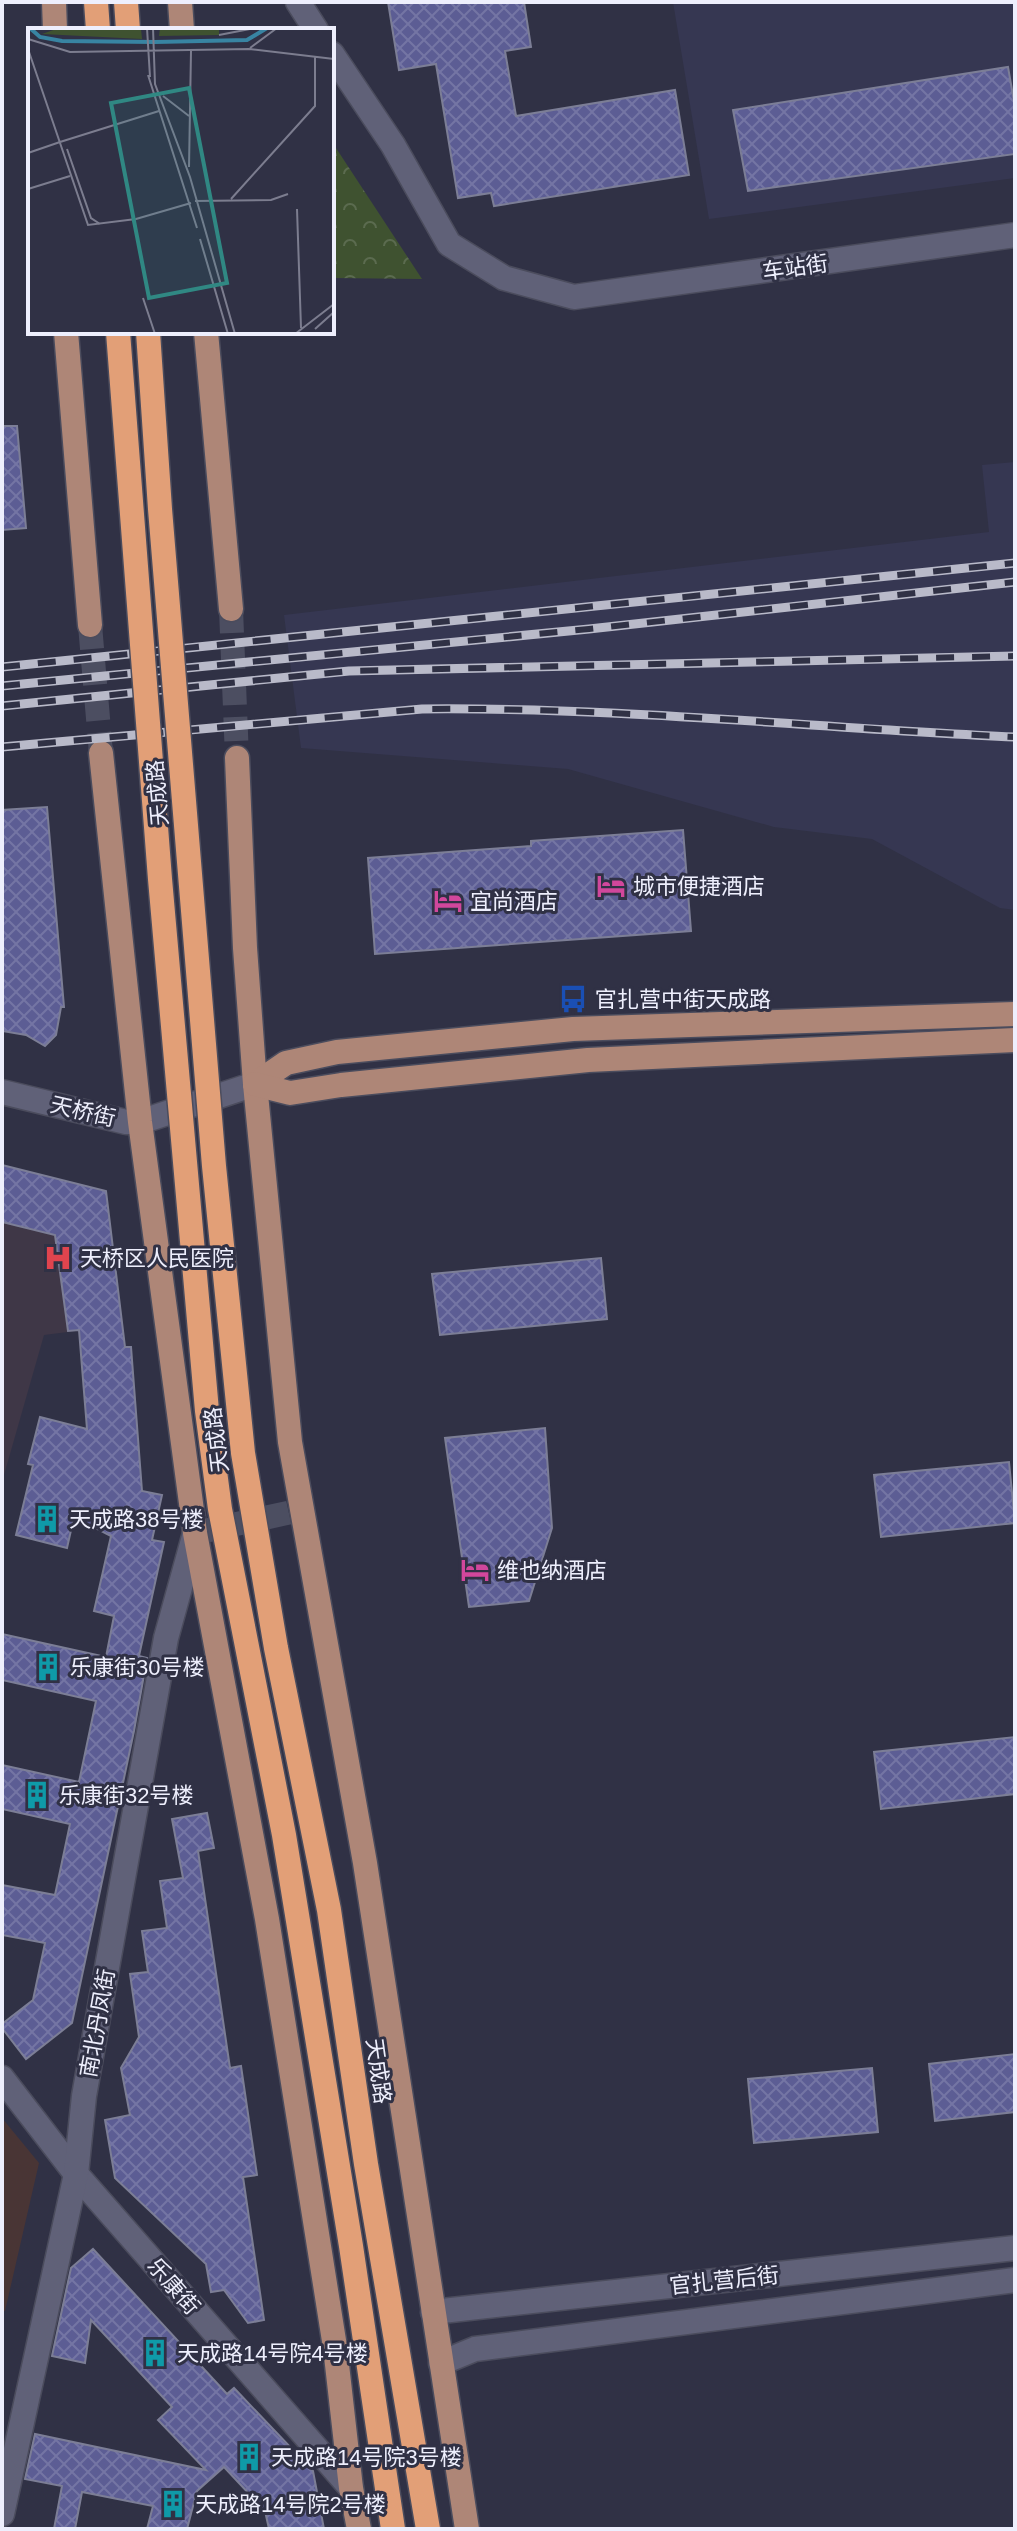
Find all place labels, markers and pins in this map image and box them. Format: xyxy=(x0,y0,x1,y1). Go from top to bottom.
hotel icon: 城市便捷酒店 xyxy=(596,871,626,901)
place label: 城市便捷酒店 xyxy=(633,874,765,899)
hotel icon: 宜尚酒店 xyxy=(433,886,463,916)
place label: 宜尚酒店 xyxy=(470,889,558,914)
bus stop icon: 官扎营中街天成路 xyxy=(558,984,588,1014)
place label: 官扎营中街天成路 xyxy=(595,987,771,1012)
hospital icon: 天桥区人民医院 xyxy=(43,1243,73,1273)
place label: 天桥区人民医院 xyxy=(80,1246,234,1271)
building icon: 天成路38号楼 xyxy=(32,1504,62,1534)
place label: 天成路38号楼 xyxy=(69,1507,203,1532)
hotel icon: 维也纳酒店 xyxy=(460,1555,490,1585)
place label: 维也纳酒店 xyxy=(497,1558,607,1583)
building icon: 乐康街30号楼 xyxy=(33,1652,63,1682)
place label: 乐康街30号楼 xyxy=(70,1655,204,1680)
building icon: 乐康街32号楼 xyxy=(22,1780,52,1810)
place label: 乐康街32号楼 xyxy=(59,1783,193,1808)
building icon: 天成路14号院4号楼 xyxy=(140,2338,170,2368)
place label: 天成路14号院4号楼 xyxy=(177,2341,368,2366)
building icon: 天成路14号院3号楼 xyxy=(234,2442,264,2472)
place label: 天成路14号院3号楼 xyxy=(271,2445,462,2470)
building icon: 天成路14号院2号楼 xyxy=(158,2489,188,2519)
place label: 天成路14号院2号楼 xyxy=(195,2492,386,2517)

